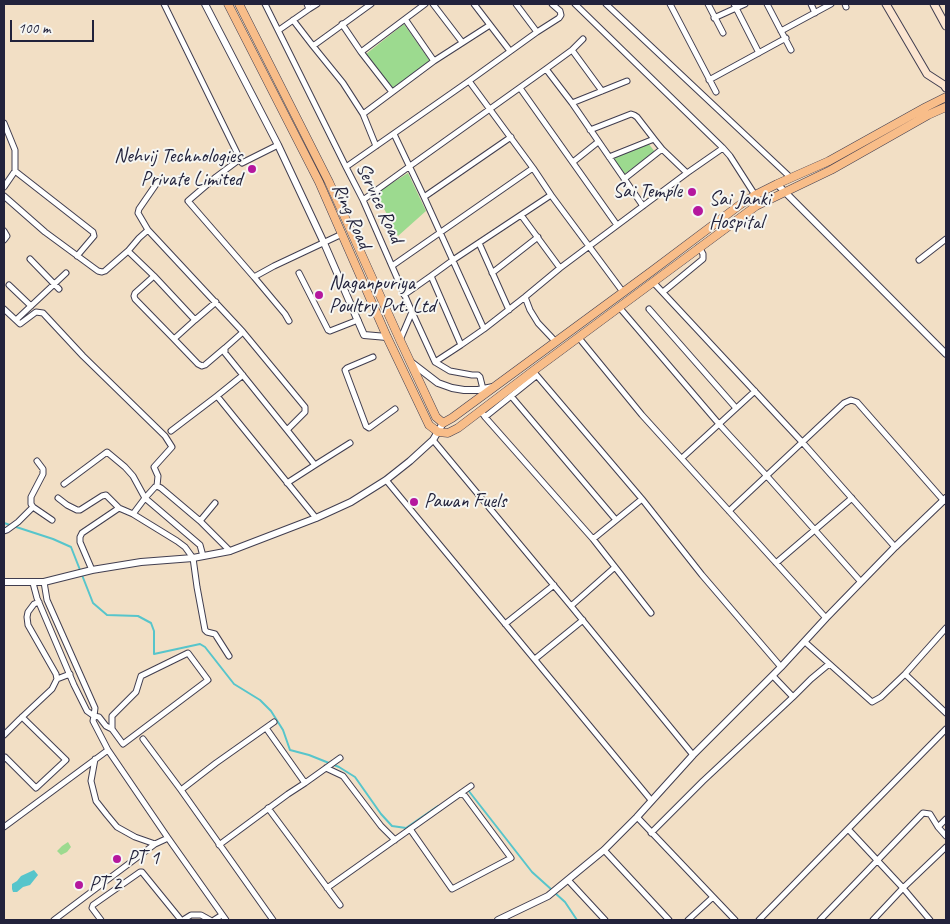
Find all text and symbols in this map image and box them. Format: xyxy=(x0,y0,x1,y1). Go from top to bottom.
scale bar xyxy=(12,10,96,42)
text: 100 m xyxy=(18,19,50,38)
place label: Nehvij Technologies Private Limited xyxy=(114,145,242,192)
street label: Service Road xyxy=(350,159,408,247)
marker: Nehvij Technologies Private Limited xyxy=(246,163,258,175)
street label: Ring Road xyxy=(326,180,376,252)
place label: Sai Temple xyxy=(613,180,682,204)
marker: Sai Temple xyxy=(686,186,698,198)
place label: Sai Janki Hospital xyxy=(709,188,771,235)
marker: Sai Janki Hospital xyxy=(691,204,705,218)
place label: Naganpuriya Poultry Pvt. Ltd xyxy=(329,272,435,319)
marker: Naganpuriya Poultry Pvt. Ltd xyxy=(313,289,325,301)
place label: Pawan Fuels xyxy=(424,490,506,514)
marker: Pawan Fuels xyxy=(408,496,420,508)
place label: PT 1 xyxy=(127,847,159,871)
marker: PT 1 xyxy=(111,853,123,865)
place label: PT 2 xyxy=(89,873,121,897)
marker: PT 2 xyxy=(73,879,85,891)

